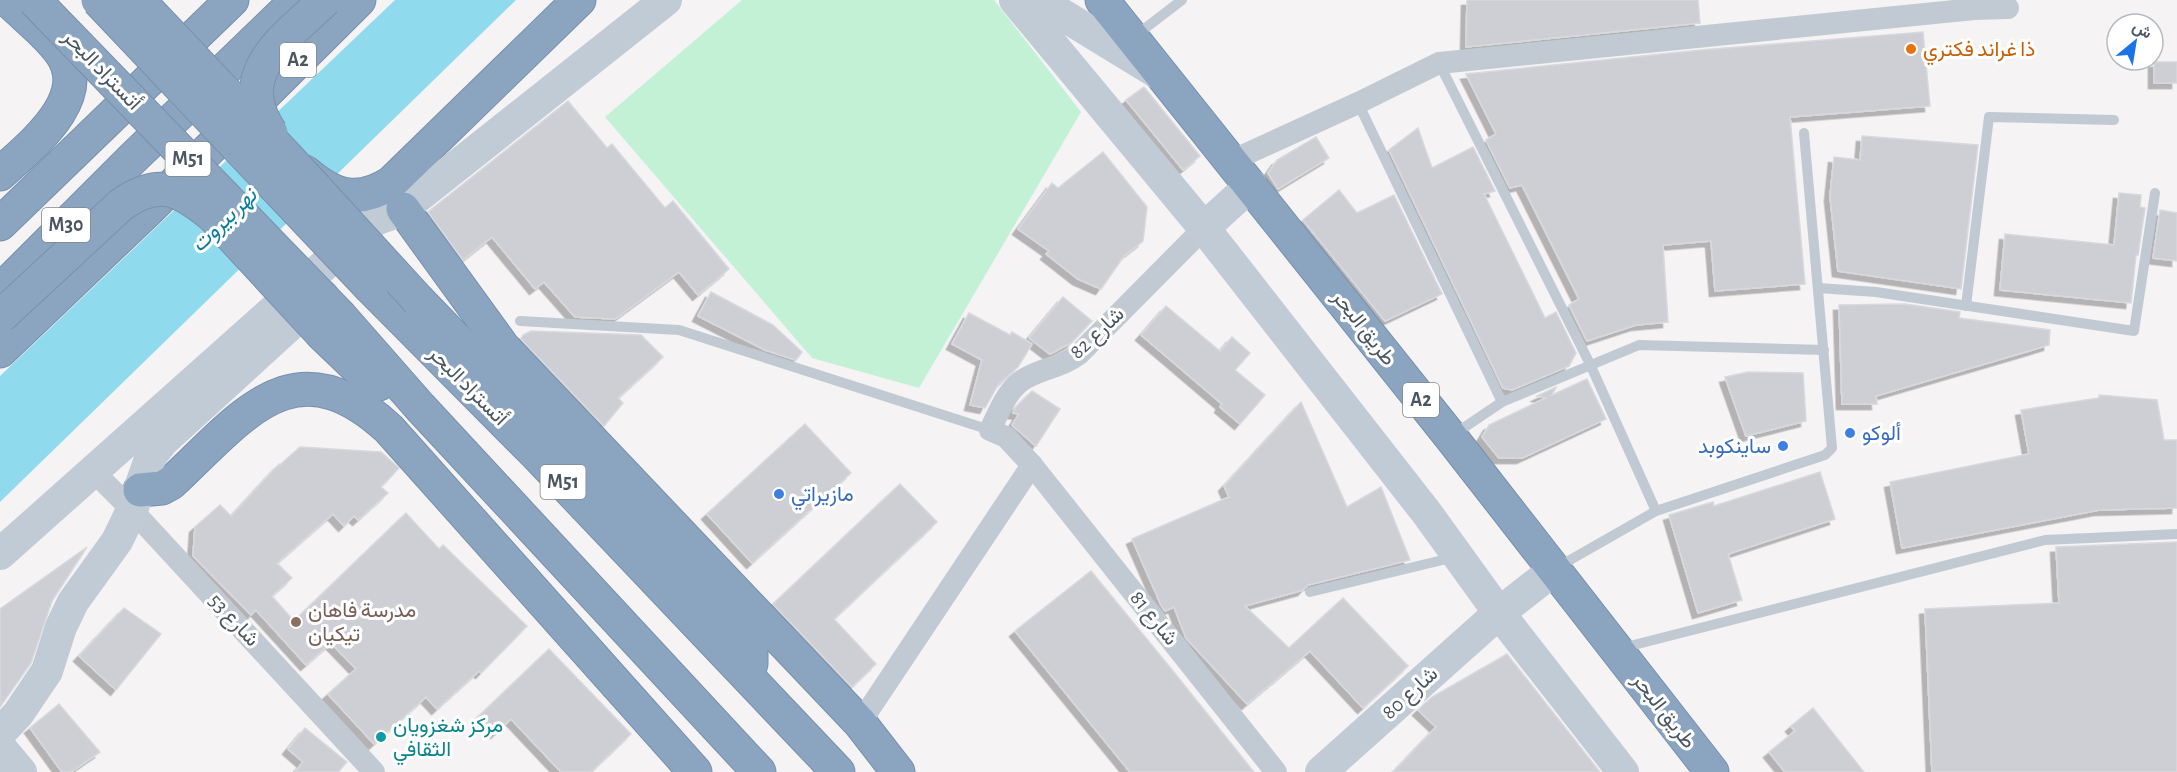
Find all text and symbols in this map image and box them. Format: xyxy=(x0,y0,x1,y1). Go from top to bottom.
north arrow xyxy=(2105,12,2165,72)
text: ش xyxy=(2129,18,2154,42)
street label: أتستراد البحر xyxy=(57,25,146,116)
place label: ذا غراند فكتري xyxy=(1923,39,2035,66)
marker: ذا غراند فكتري xyxy=(1904,42,1918,56)
road number: A2 xyxy=(280,43,316,77)
road number: M51 xyxy=(166,142,210,176)
water label: نهر بيروت xyxy=(187,183,264,258)
road number: M30 xyxy=(42,208,90,242)
street label: طريق البحر xyxy=(1326,286,1400,371)
street label: شارع 82 xyxy=(1066,303,1130,365)
street label: أتستراد البحر xyxy=(422,341,512,431)
road number: A2 xyxy=(1403,383,1439,417)
place label: ألوكو xyxy=(1862,422,1901,446)
marker: ألوكو xyxy=(1843,426,1857,440)
place label: ساينكوبد xyxy=(1698,436,1771,459)
marker: ساينكوبد xyxy=(1776,439,1790,453)
road number: M51 xyxy=(540,465,586,499)
place label: مازيراتي xyxy=(791,484,854,511)
marker: مازيراتي xyxy=(772,487,786,501)
street label: شارع 81 xyxy=(1124,587,1182,651)
street label: شارع 53 xyxy=(203,590,263,652)
place label: مدرسة فاهان تيكيان xyxy=(308,600,416,646)
marker: مدرسة فاهان تيكيان xyxy=(289,615,303,629)
street label: شارع 80 xyxy=(1378,663,1444,725)
street label: طريق البحر xyxy=(1626,669,1700,754)
place label: مركز شغزويان الثقافي xyxy=(393,715,503,766)
marker: مركز شغزويان الثقافي xyxy=(374,730,388,744)

